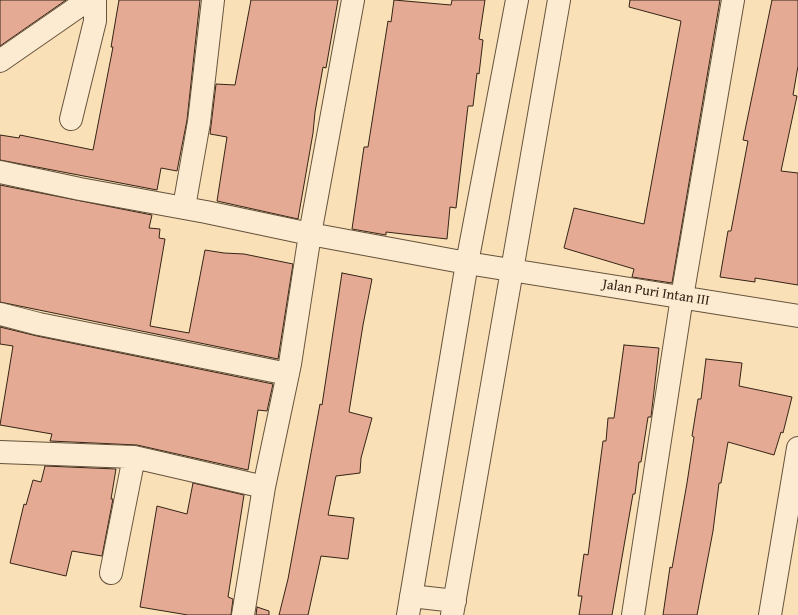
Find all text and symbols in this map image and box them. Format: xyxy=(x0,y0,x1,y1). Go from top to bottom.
street label: Jalan Puri Intan III xyxy=(601,276,711,310)

